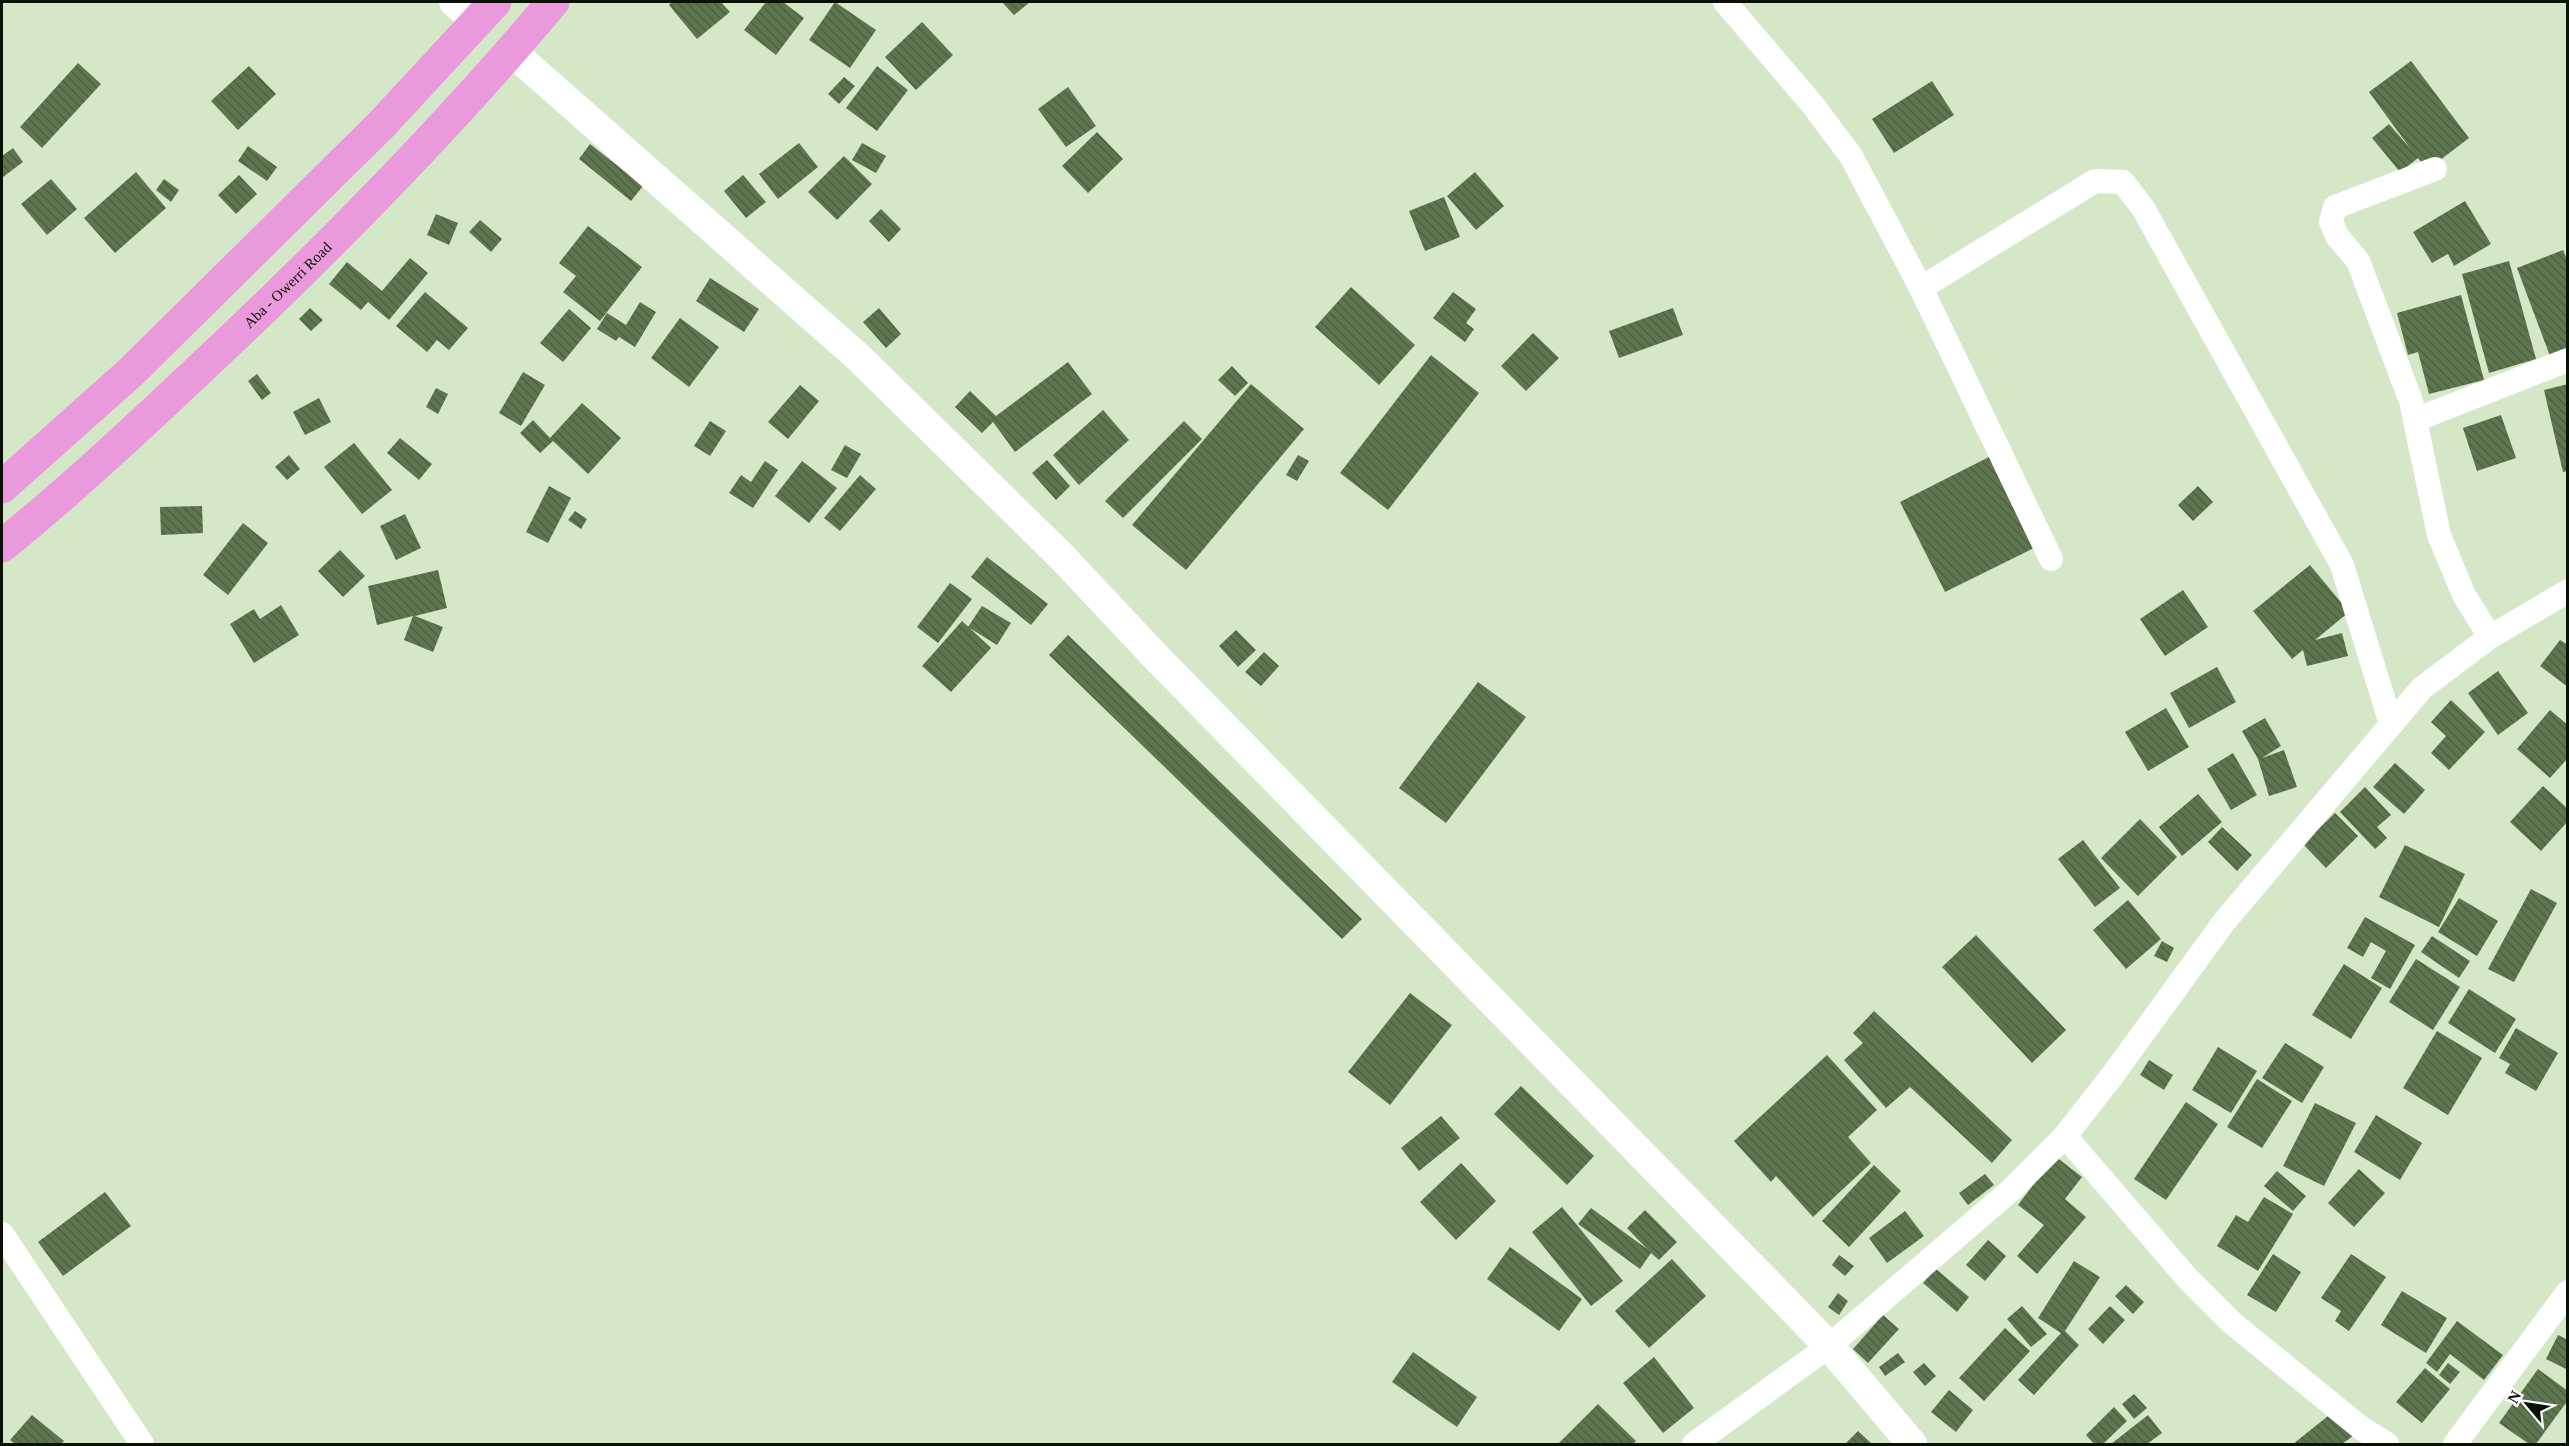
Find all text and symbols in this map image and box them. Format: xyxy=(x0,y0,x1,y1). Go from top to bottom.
street label: Aba - Owerri Road xyxy=(241,239,335,331)
north arrow xyxy=(2497,1374,2557,1434)
text: N xyxy=(2504,1387,2525,1406)

